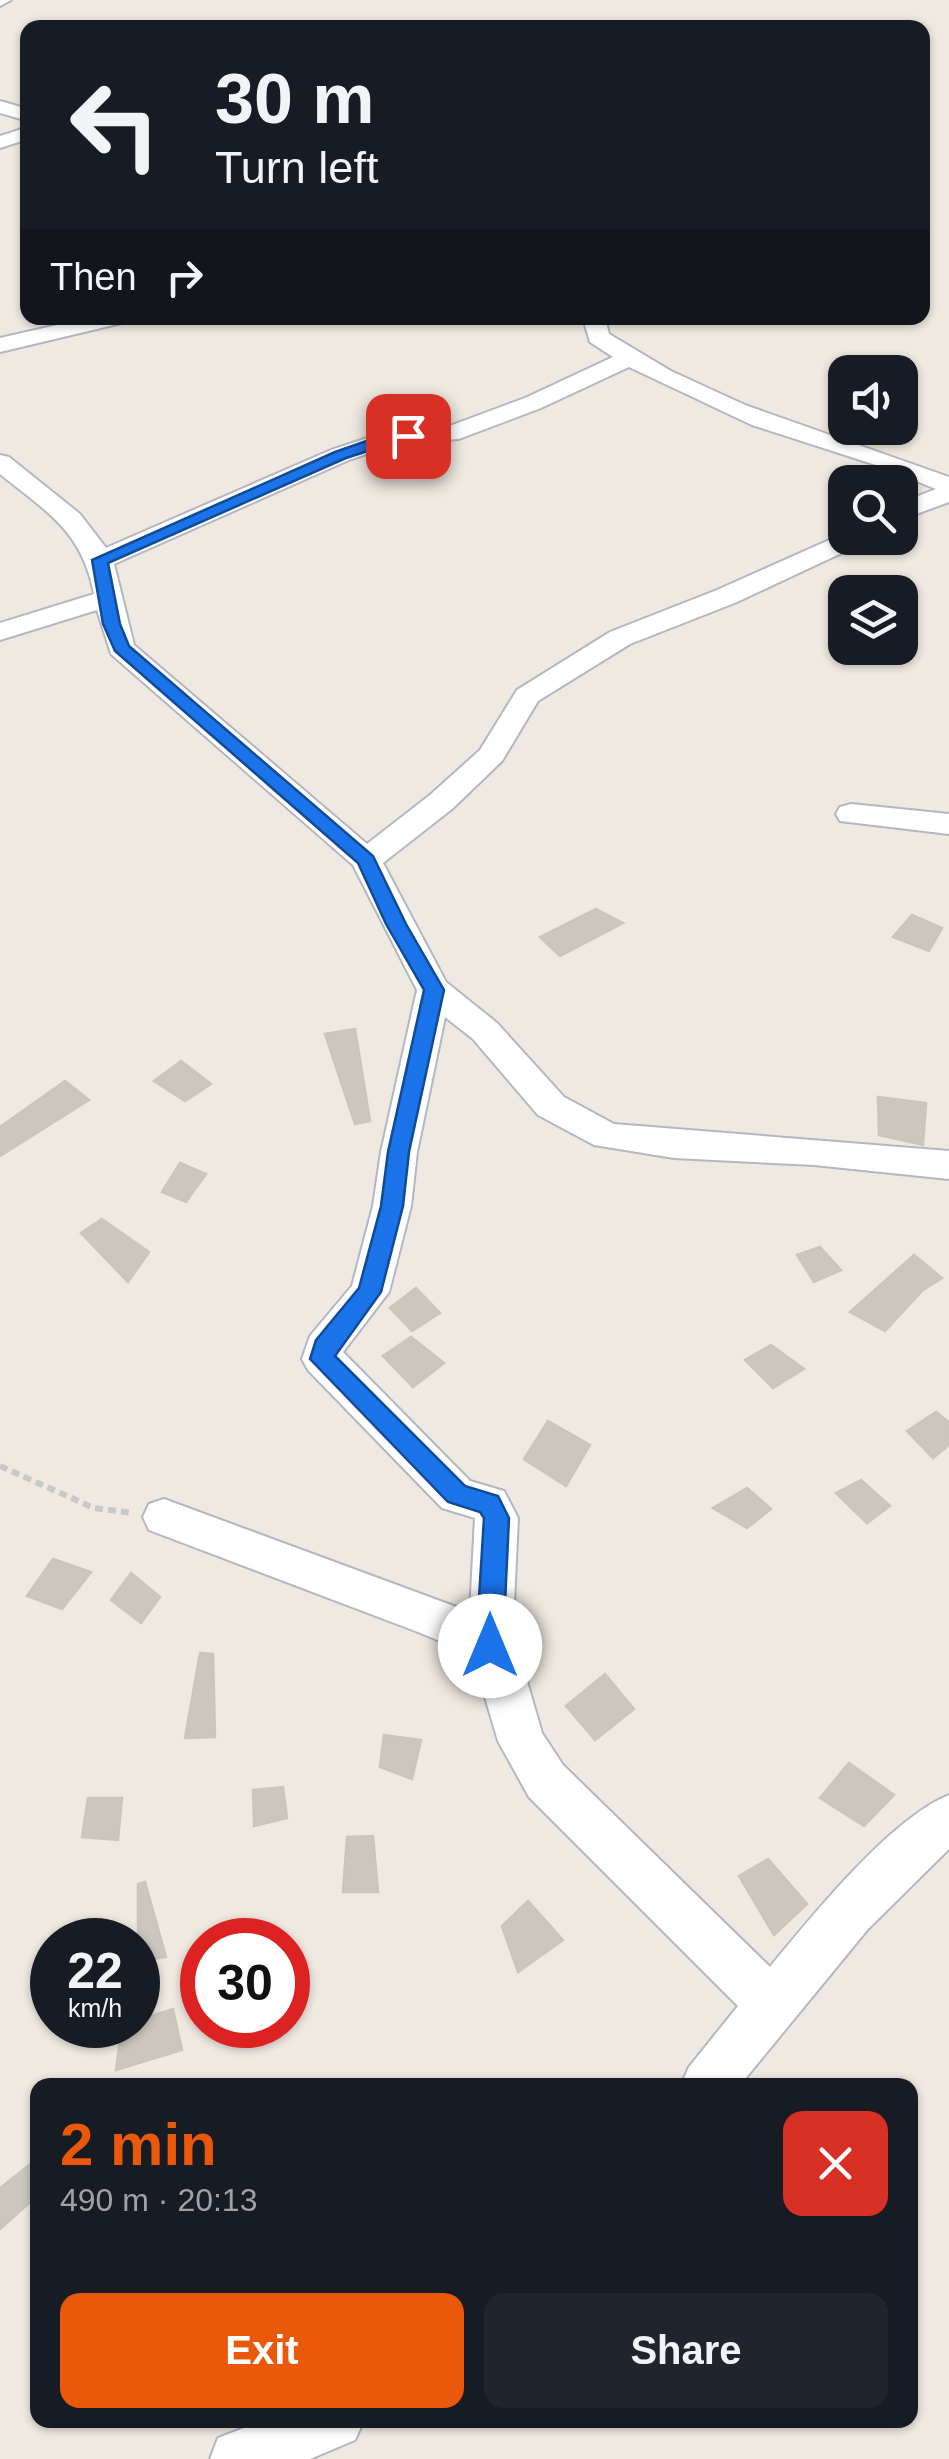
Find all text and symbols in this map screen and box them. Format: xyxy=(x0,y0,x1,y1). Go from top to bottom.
icon: left xyxy=(50,60,180,190)
text: 30 m xyxy=(215,60,375,138)
text: Turn left xyxy=(215,142,378,193)
icon: right xyxy=(157,250,212,305)
text: Then xyxy=(50,256,137,298)
map controls xyxy=(828,355,918,665)
button: sound xyxy=(828,355,918,445)
pin xyxy=(366,394,451,479)
icon: arrive xyxy=(381,409,436,464)
button: search xyxy=(828,465,918,555)
button: layers xyxy=(828,575,918,665)
position arrow xyxy=(438,1594,542,1698)
speed limit sign: 30 xyxy=(180,1918,310,2048)
text: 22 xyxy=(67,1943,123,1999)
text: km/h xyxy=(68,1994,122,2022)
text: 2 min xyxy=(60,2111,217,2178)
button: close xyxy=(783,2111,888,2216)
text: 490 m · 20:13 xyxy=(60,2182,257,2218)
button: Exit xyxy=(60,2293,464,2408)
button: Share xyxy=(484,2293,888,2408)

